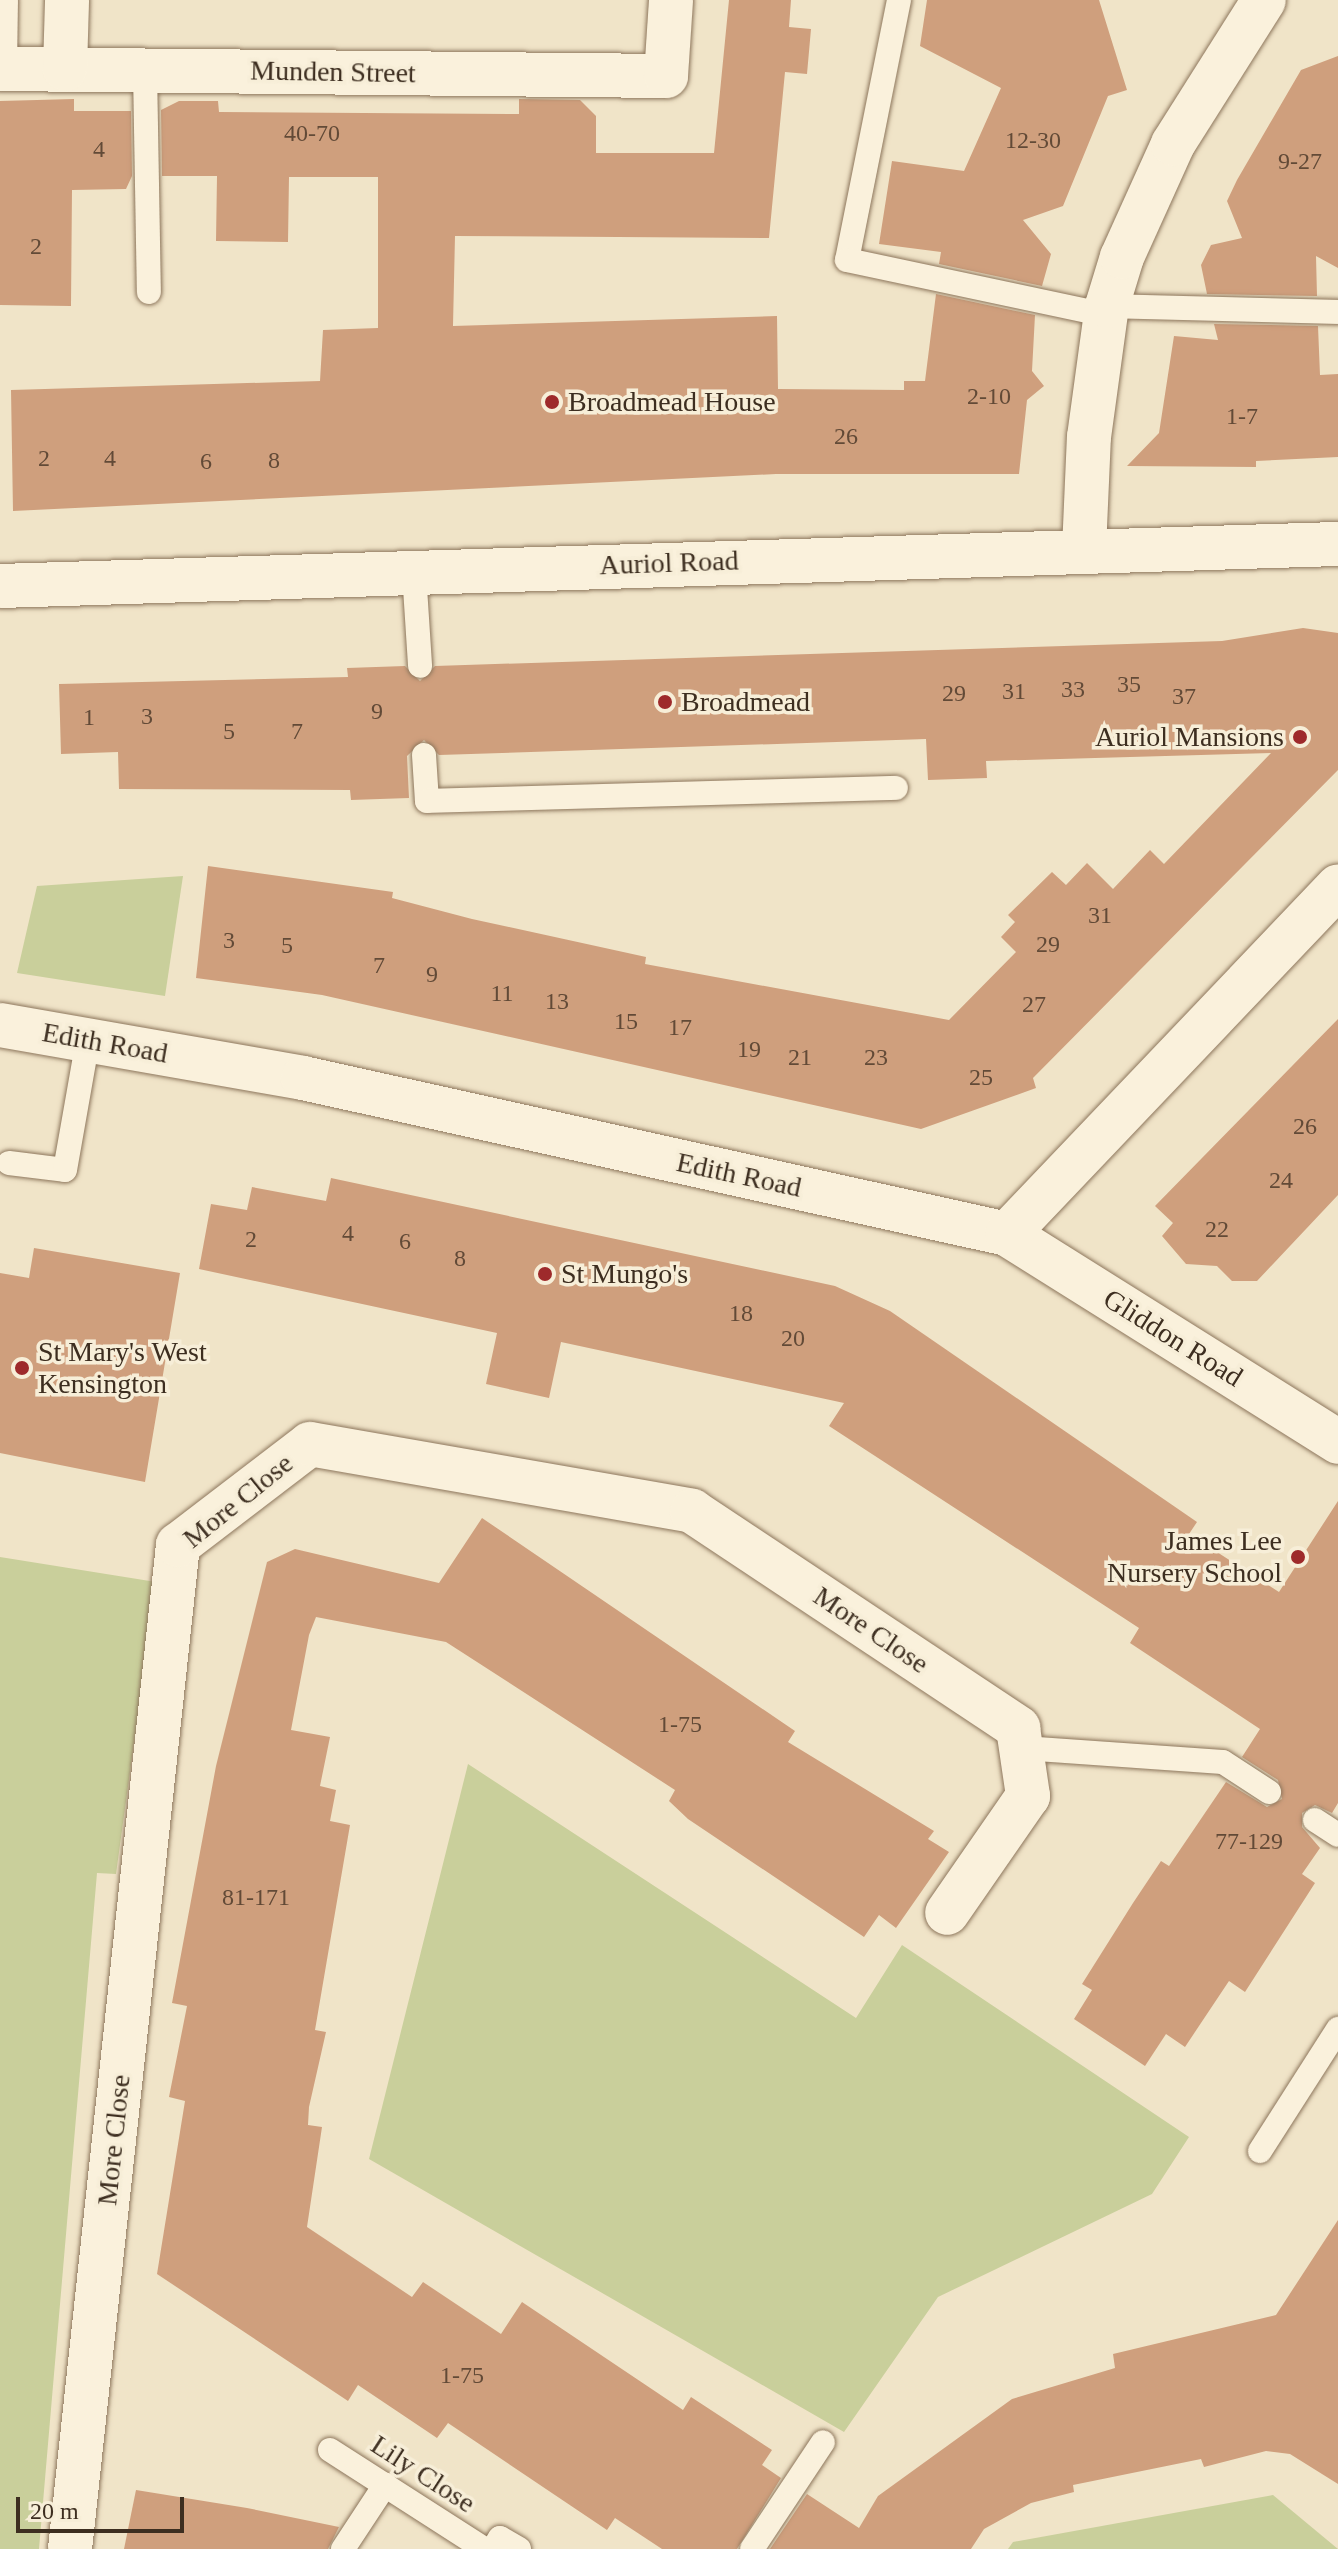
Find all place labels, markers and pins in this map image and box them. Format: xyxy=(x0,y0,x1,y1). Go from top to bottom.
place label: Broadmead House xyxy=(568,385,776,419)
marker: Broadmead House xyxy=(543,393,561,411)
place label: Broadmead xyxy=(681,685,810,719)
marker: Broadmead xyxy=(656,693,674,711)
place label: Auriol Mansions xyxy=(1095,720,1284,754)
marker: Auriol Mansions xyxy=(1291,728,1309,746)
place label: St Mungo's xyxy=(561,1257,688,1291)
marker: St Mungo's xyxy=(536,1265,554,1283)
place label: St Mary's West Kensington xyxy=(38,1335,207,1401)
marker: St Mary's West Kensington xyxy=(13,1359,31,1377)
place label: James Lee Nursery School xyxy=(1107,1524,1282,1590)
marker: James Lee Nursery School xyxy=(1289,1548,1307,1566)

